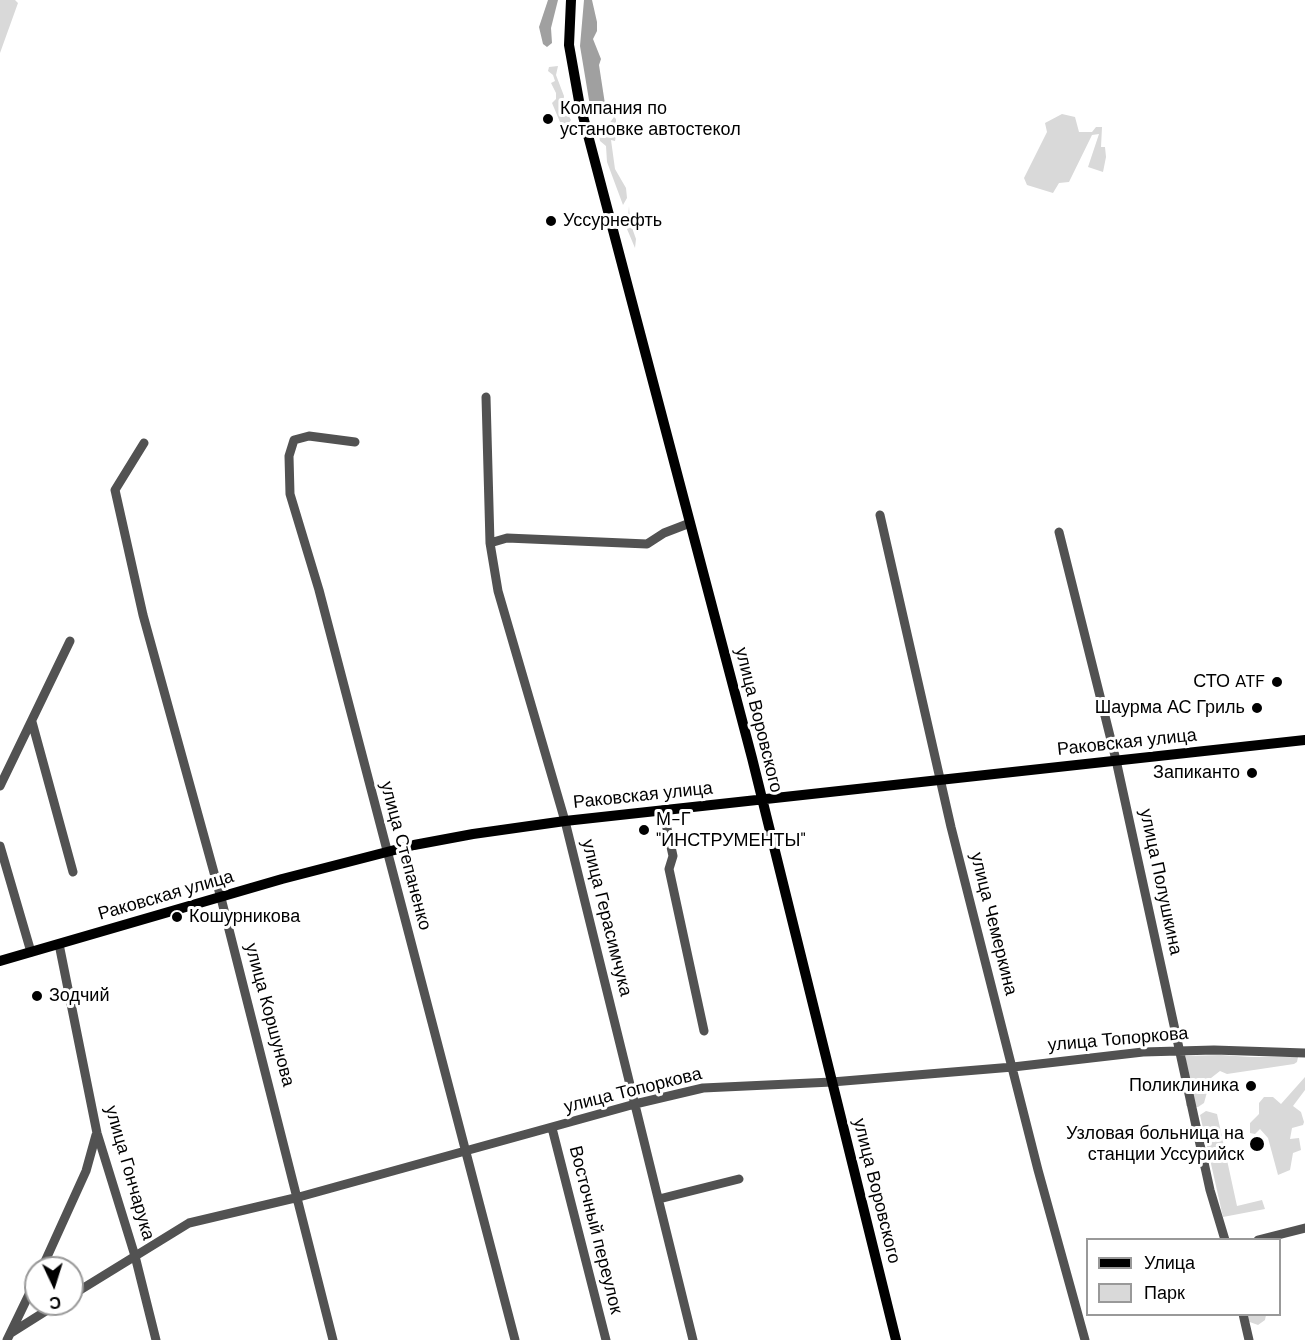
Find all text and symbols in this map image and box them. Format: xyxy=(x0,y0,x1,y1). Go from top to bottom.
place label: Компания по установке автостекол xyxy=(560,98,741,140)
marker: Компания по установке автостекол xyxy=(541,112,555,126)
place label: Уссурнефть xyxy=(563,210,662,232)
marker: Уссурнефть xyxy=(544,214,558,228)
street label: улица Воровского xyxy=(730,645,786,795)
place label: СТО ATF xyxy=(1193,671,1265,693)
marker: СТО ATF xyxy=(1270,675,1284,689)
place label: Шаурма АС Гриль xyxy=(1095,697,1245,719)
marker: Шаурма АС Гриль xyxy=(1250,701,1264,715)
street label: Раковская улица xyxy=(1056,725,1198,761)
place label: Запиканто xyxy=(1153,762,1240,784)
marker: Запиканто xyxy=(1245,766,1259,780)
street label: Раковская улица xyxy=(572,778,714,814)
street label: улица Степаненко xyxy=(375,779,435,933)
street label: улица Полушкина xyxy=(1134,807,1186,957)
place label: М-Г "ИНСТРУМЕНТЫ" xyxy=(656,809,806,852)
marker: М-Г "ИНСТРУМЕНТЫ" xyxy=(637,823,651,837)
street label: улица Герасимчука xyxy=(576,837,636,999)
street label: улица Чемеркина xyxy=(965,850,1021,998)
street label: Раковская улица xyxy=(96,866,236,926)
place label: Кошурникова xyxy=(189,906,300,928)
marker: Кошурникова xyxy=(170,910,184,924)
street label: улица Коршунова xyxy=(239,941,299,1089)
place label: Зодчий xyxy=(49,985,109,1007)
marker: Зодчий xyxy=(30,989,44,1003)
street label: улица Топоркова xyxy=(1047,1023,1189,1057)
street label: улица Топоркова xyxy=(562,1063,704,1119)
place label: Поликлиника xyxy=(1129,1075,1239,1097)
marker: Поликлиника xyxy=(1244,1079,1258,1093)
street label: улица Гончарука xyxy=(99,1103,159,1243)
street label: улица Воровского xyxy=(848,1116,904,1266)
place label: Узловая больница на станции Уссурийск xyxy=(1066,1123,1244,1166)
marker: Узловая больница на станции Уссурийск xyxy=(1248,1135,1266,1153)
street label: Восточный переулок xyxy=(564,1144,626,1316)
legend xyxy=(1086,1238,1281,1316)
text: Улица xyxy=(1144,1251,1195,1275)
north arrow xyxy=(24,1256,84,1316)
text: Парк xyxy=(1144,1281,1185,1305)
text: С xyxy=(49,1292,62,1313)

